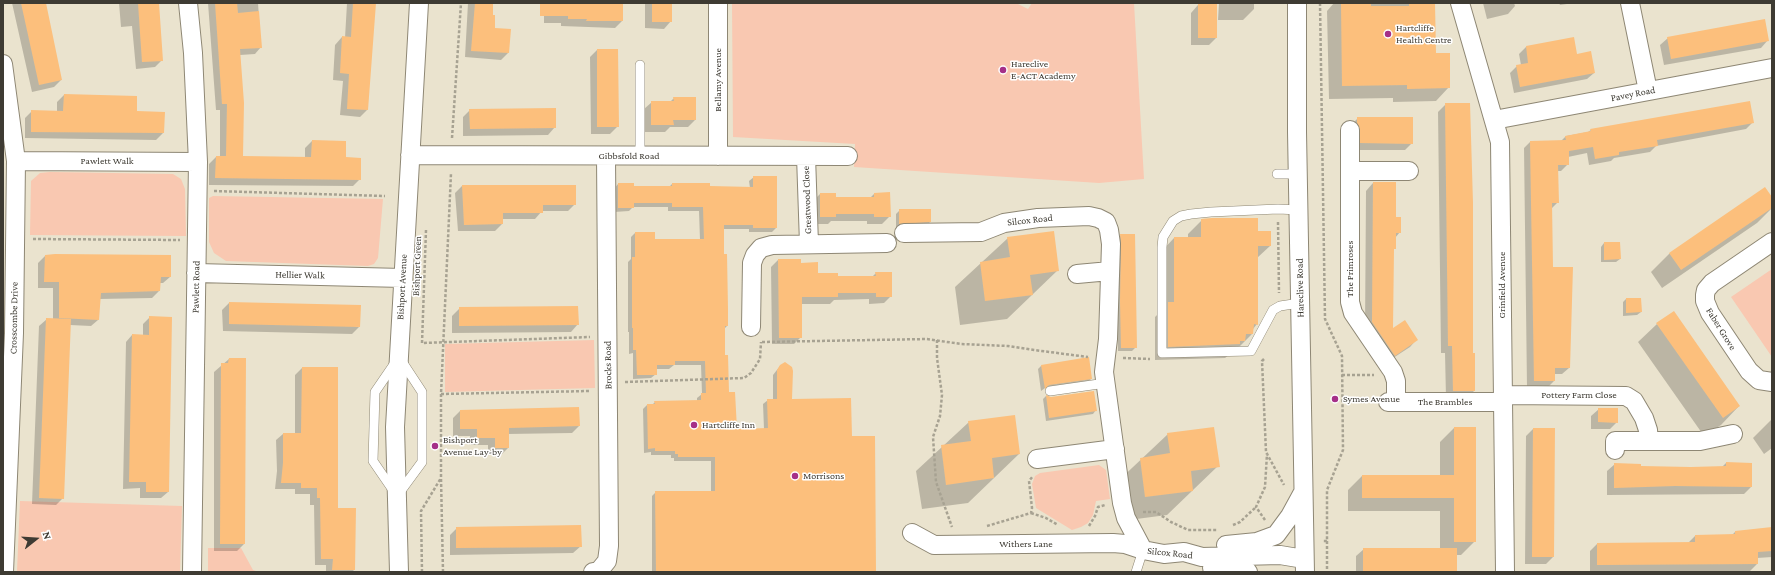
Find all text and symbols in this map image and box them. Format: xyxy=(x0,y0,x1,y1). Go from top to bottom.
place label: Hartcliffe Health Centre xyxy=(1396,22,1451,46)
marker: Hartcliffe Health Centre xyxy=(1383,29,1393,39)
street label: Bellamy Avenue xyxy=(712,48,724,112)
place label: Hareclive E-ACT Academy xyxy=(1011,58,1076,82)
marker: Hareclive E-ACT Academy xyxy=(998,65,1008,75)
street label: Pavey Road xyxy=(1610,84,1656,104)
street label: Gibbsfold Road xyxy=(598,150,660,162)
street label: Pawlett Walk xyxy=(80,155,134,167)
street label: Greatwood Close xyxy=(800,166,814,234)
street label: Silcox Road xyxy=(1007,212,1053,228)
street label: Bishport Green xyxy=(410,236,424,296)
street label: The Primroses xyxy=(1344,241,1356,297)
street label: Grinfield Avenue xyxy=(1496,252,1508,318)
street label: Bishport Avenue xyxy=(394,254,410,320)
street label: Hareclive Road xyxy=(1293,258,1307,318)
street label: Pawlett Road xyxy=(190,261,202,313)
street label: Hellier Walk xyxy=(275,269,325,281)
street label: Crosscombe Drive xyxy=(7,282,21,354)
street label: Faber Grove xyxy=(1703,306,1739,352)
street label: Brocks Road xyxy=(602,341,614,389)
street label: Pottery Farm Close xyxy=(1541,389,1617,401)
place label: Symes Avenue xyxy=(1343,393,1400,405)
marker: Symes Avenue xyxy=(1330,394,1340,404)
street label: The Brambles xyxy=(1418,396,1472,408)
place label: Hartcliffe Inn xyxy=(702,419,755,431)
marker: Hartcliffe Inn xyxy=(689,420,699,430)
place label: Bishport Avenue Lay-by xyxy=(443,434,502,458)
marker: Bishport Avenue Lay-by xyxy=(430,441,440,451)
place label: Morrisons xyxy=(803,470,844,482)
marker: Morrisons xyxy=(790,471,800,481)
north arrow xyxy=(16,519,56,559)
text: N xyxy=(41,530,54,541)
street label: Withers Lane xyxy=(999,538,1053,550)
street label: Silcox Road xyxy=(1147,545,1193,561)

